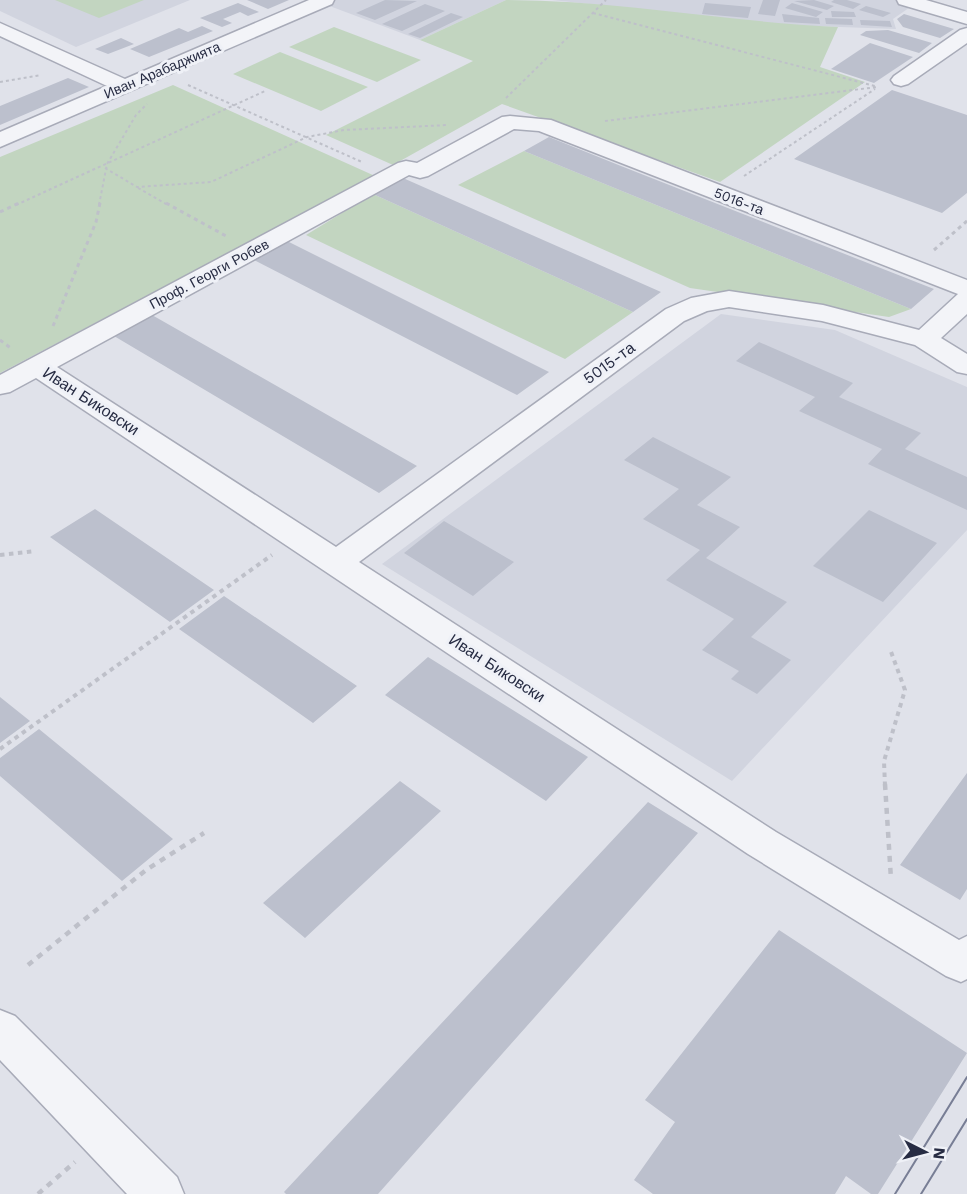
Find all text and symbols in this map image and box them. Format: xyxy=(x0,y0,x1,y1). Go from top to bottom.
street label: Иван Арабаджията xyxy=(101,38,223,102)
street label: 5016-та xyxy=(712,184,766,218)
street label: Проф. Георги Робев xyxy=(147,236,271,312)
street label: 5015-та xyxy=(580,338,639,388)
street label: Иван Биковски xyxy=(39,363,143,439)
street label: Иван Биковски xyxy=(445,630,549,706)
north arrow xyxy=(895,1122,955,1182)
text: N xyxy=(929,1147,949,1160)

